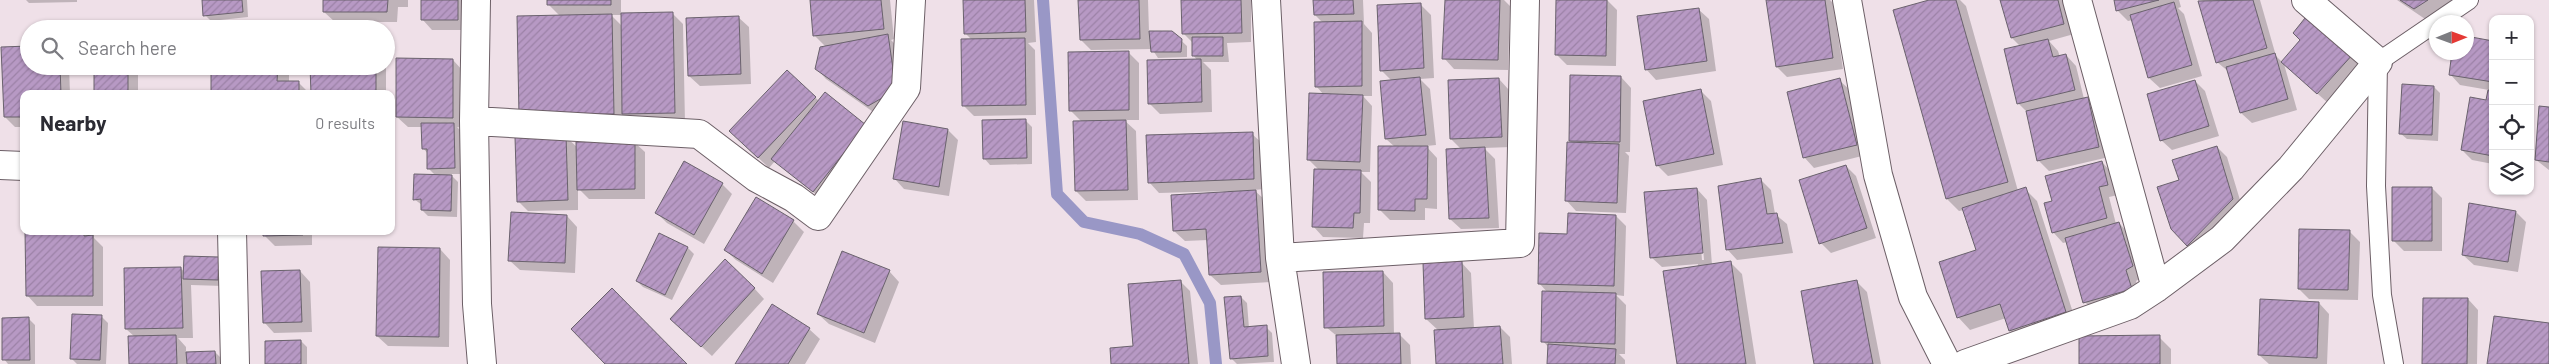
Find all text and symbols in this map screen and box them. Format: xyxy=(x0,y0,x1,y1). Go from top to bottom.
north arrow xyxy=(2429,15,2474,60)
map controls xyxy=(2489,15,2534,195)
button: + xyxy=(2489,15,2534,60)
search box xyxy=(20,20,395,75)
icon: search xyxy=(38,34,66,62)
text: Search here xyxy=(78,36,177,59)
button: − xyxy=(2489,60,2534,105)
button: locate xyxy=(2489,105,2534,150)
text: Nearby xyxy=(40,110,106,135)
text: 0 results xyxy=(315,113,375,132)
button: layers xyxy=(2489,150,2534,195)

